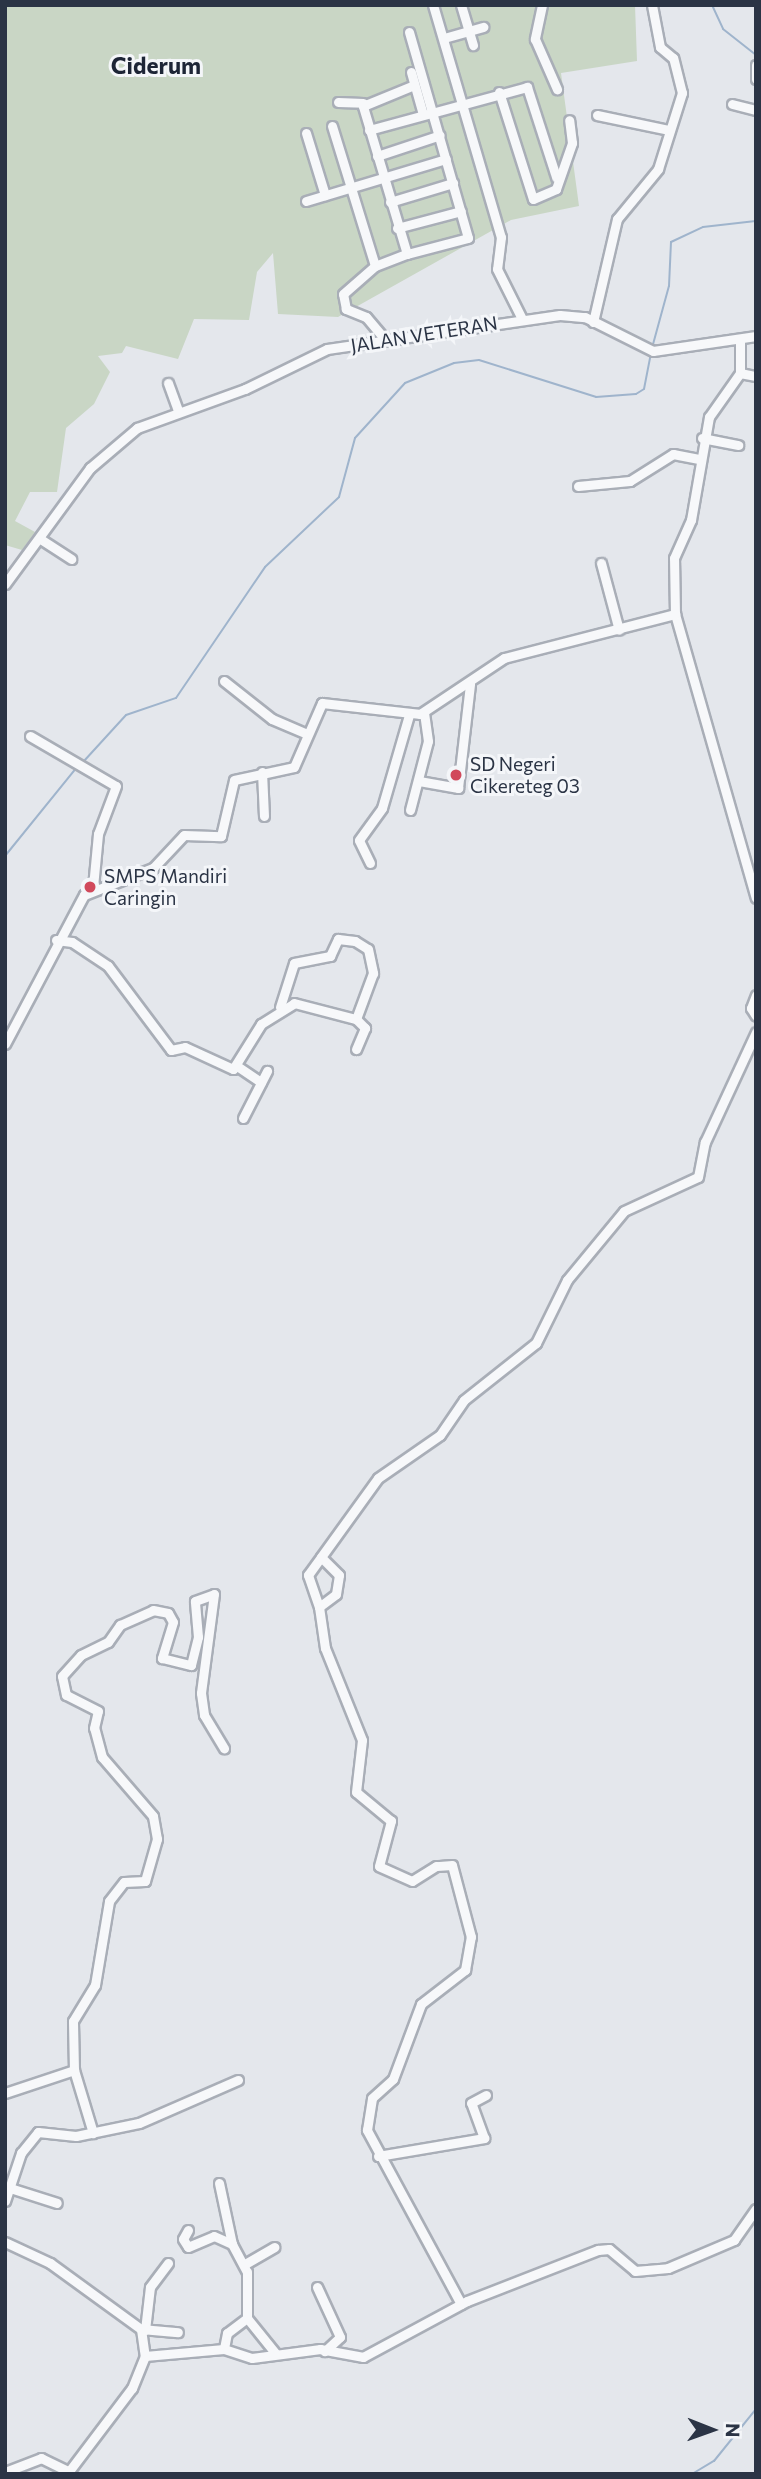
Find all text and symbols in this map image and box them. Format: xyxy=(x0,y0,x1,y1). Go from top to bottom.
district label: Ciderum xyxy=(111,51,201,79)
street label: JALAN VETERAN xyxy=(349,311,499,357)
place label: SD Negeri Cikereteg 03 xyxy=(470,753,580,797)
marker: SD Negeri Cikereteg 03 xyxy=(448,767,464,783)
place label: SMPS Mandiri Caringin xyxy=(104,865,227,909)
marker: SMPS Mandiri Caringin xyxy=(82,879,98,895)
north arrow xyxy=(677,2395,747,2465)
text: N xyxy=(722,2423,745,2438)

